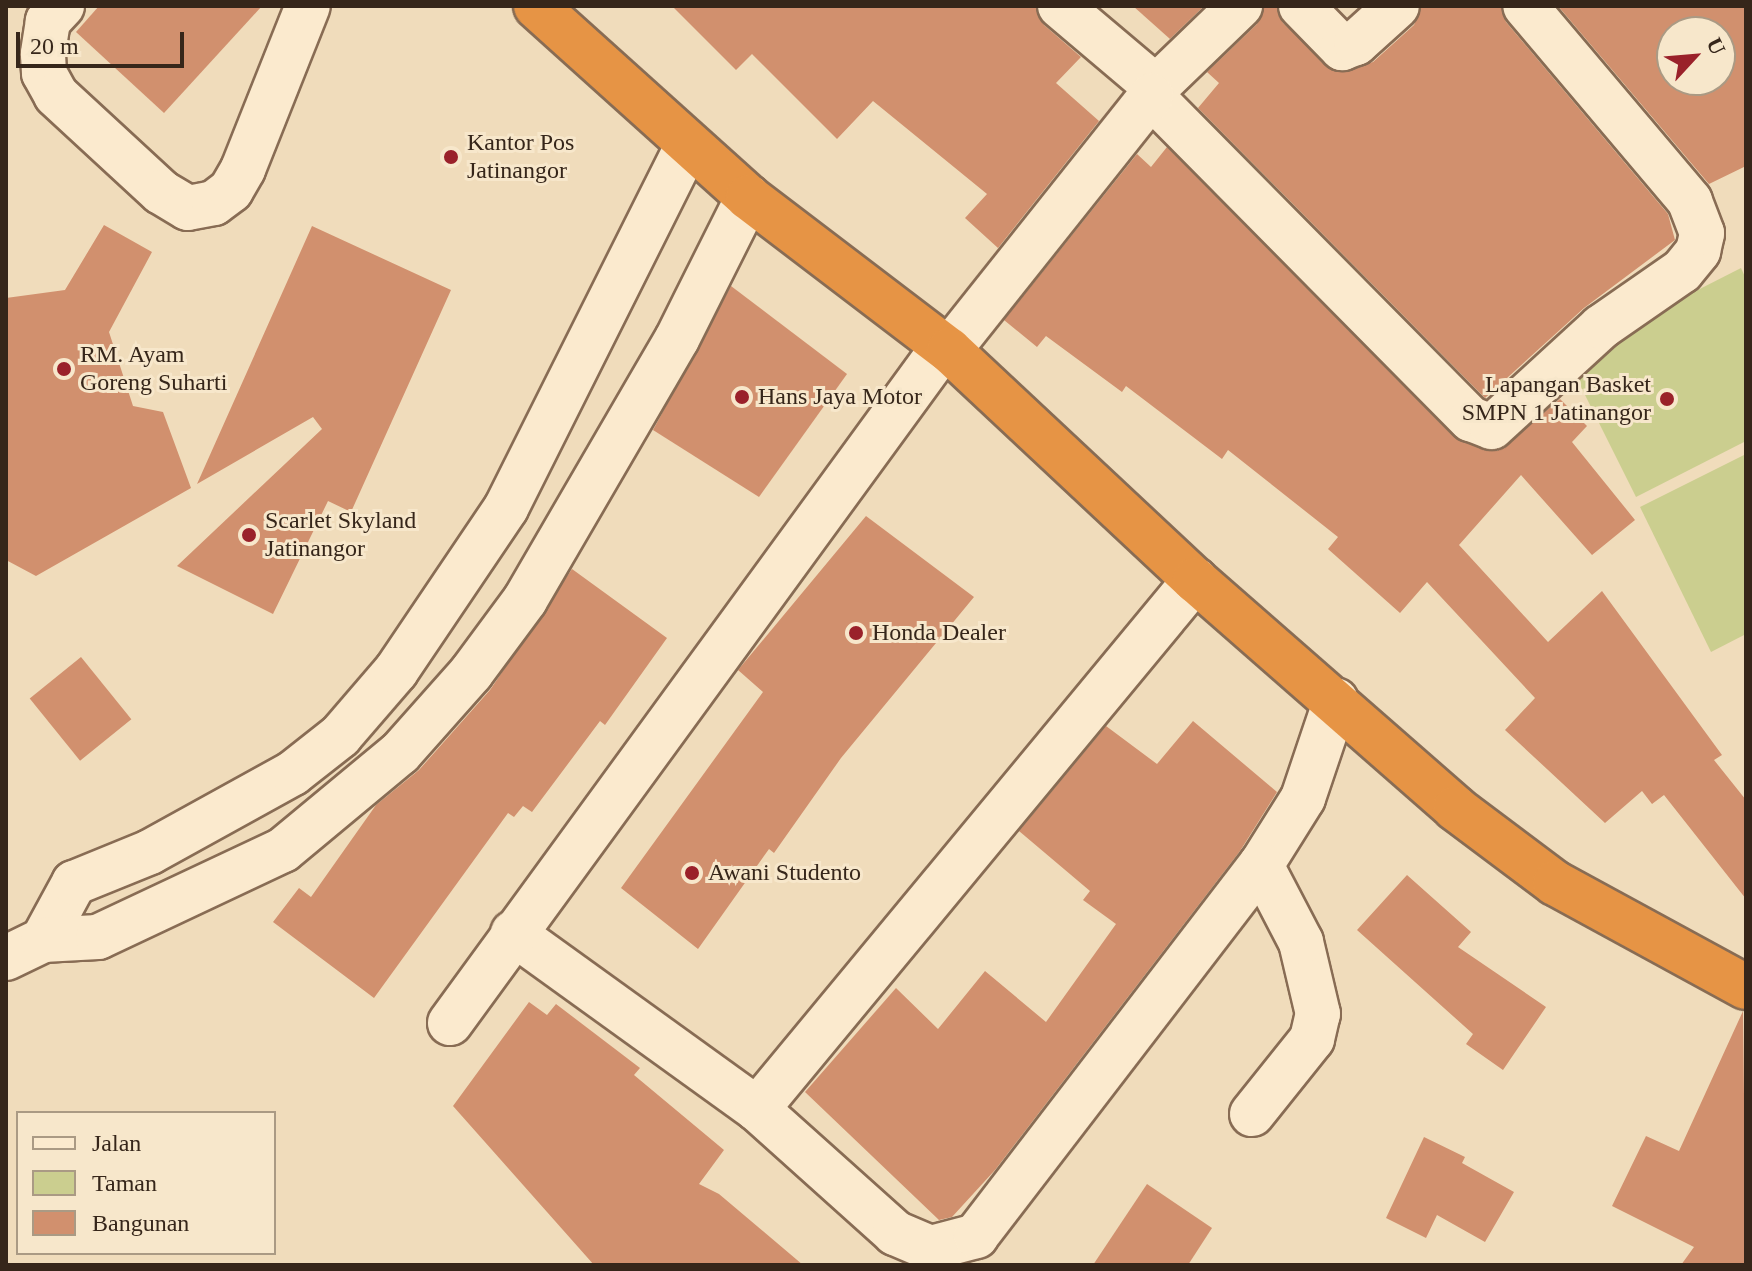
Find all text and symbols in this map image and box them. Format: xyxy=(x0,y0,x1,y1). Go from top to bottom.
scale bar xyxy=(20,16,188,66)
north arrow xyxy=(1656,16,1736,96)
text: 20 m xyxy=(30,33,79,59)
text: U xyxy=(1702,34,1731,59)
place label: Kantor Pos Jatinangor xyxy=(467,129,574,185)
marker: Kantor Pos Jatinangor xyxy=(442,148,460,166)
place label: RM. Ayam Goreng Suharti xyxy=(80,341,227,397)
marker: RM. Ayam Goreng Suharti xyxy=(55,360,73,378)
place label: Lapangan Basket SMPN 1 Jatinangor xyxy=(1462,371,1651,427)
place label: Hans Jaya Motor xyxy=(758,383,922,411)
marker: Hans Jaya Motor xyxy=(733,388,751,406)
marker: Lapangan Basket SMPN 1 Jatinangor xyxy=(1658,390,1676,408)
place label: Scarlet Skyland Jatinangor xyxy=(265,507,416,563)
marker: Scarlet Skyland Jatinangor xyxy=(240,526,258,544)
place label: Honda Dealer xyxy=(872,619,1006,647)
marker: Honda Dealer xyxy=(847,624,865,642)
place label: Awani Studento xyxy=(708,859,861,887)
marker: Awani Studento xyxy=(683,864,701,882)
legend xyxy=(16,1111,276,1255)
text: Jalan xyxy=(92,1130,141,1156)
text: Taman xyxy=(92,1170,157,1196)
text: Bangunan xyxy=(92,1210,189,1236)

